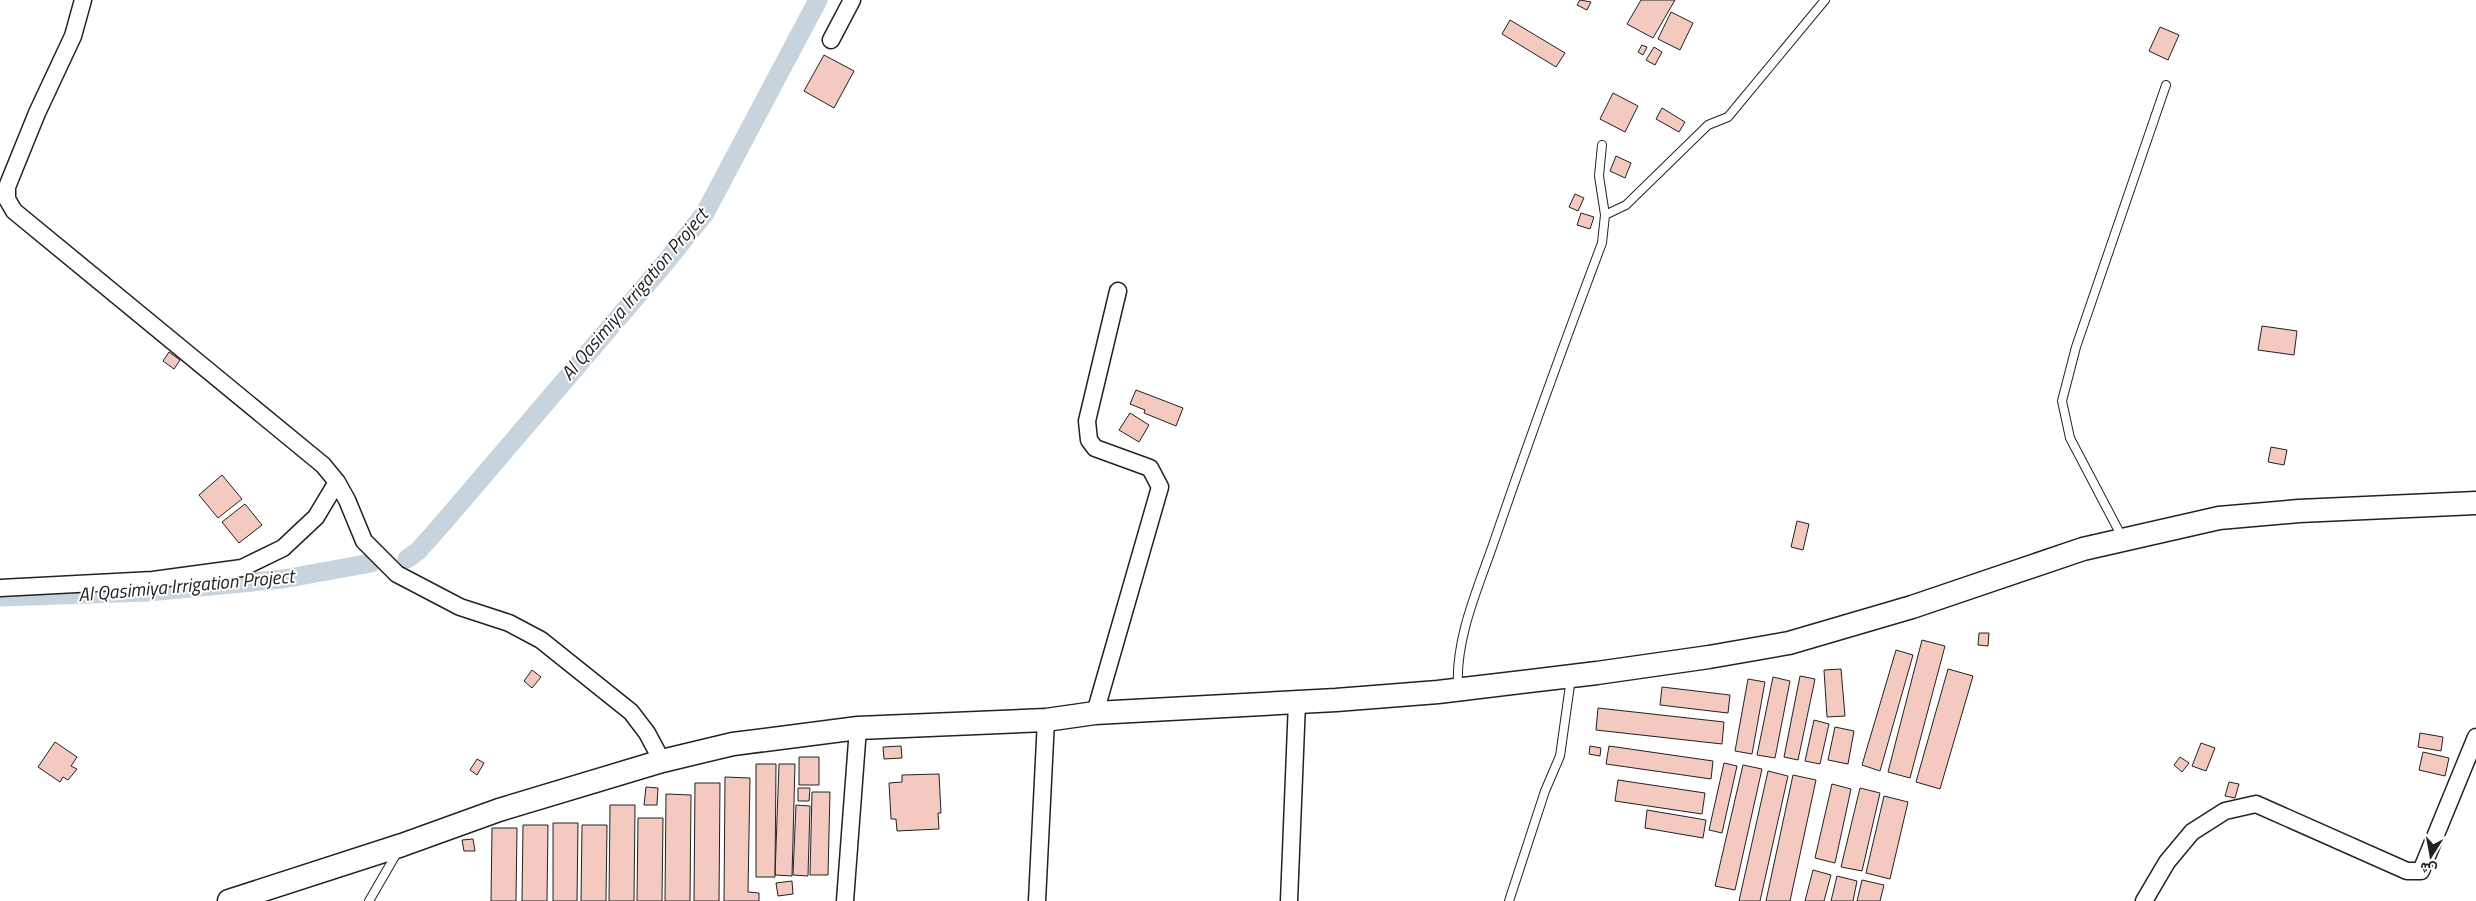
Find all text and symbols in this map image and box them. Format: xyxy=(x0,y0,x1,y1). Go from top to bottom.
water label: Al Qasimiya Irrigation Project xyxy=(553,200,716,386)
water label: Al Qasimiya Irrigation Project xyxy=(77,560,297,608)
north arrow xyxy=(2406,831,2456,881)
text: ش xyxy=(2418,857,2439,881)

